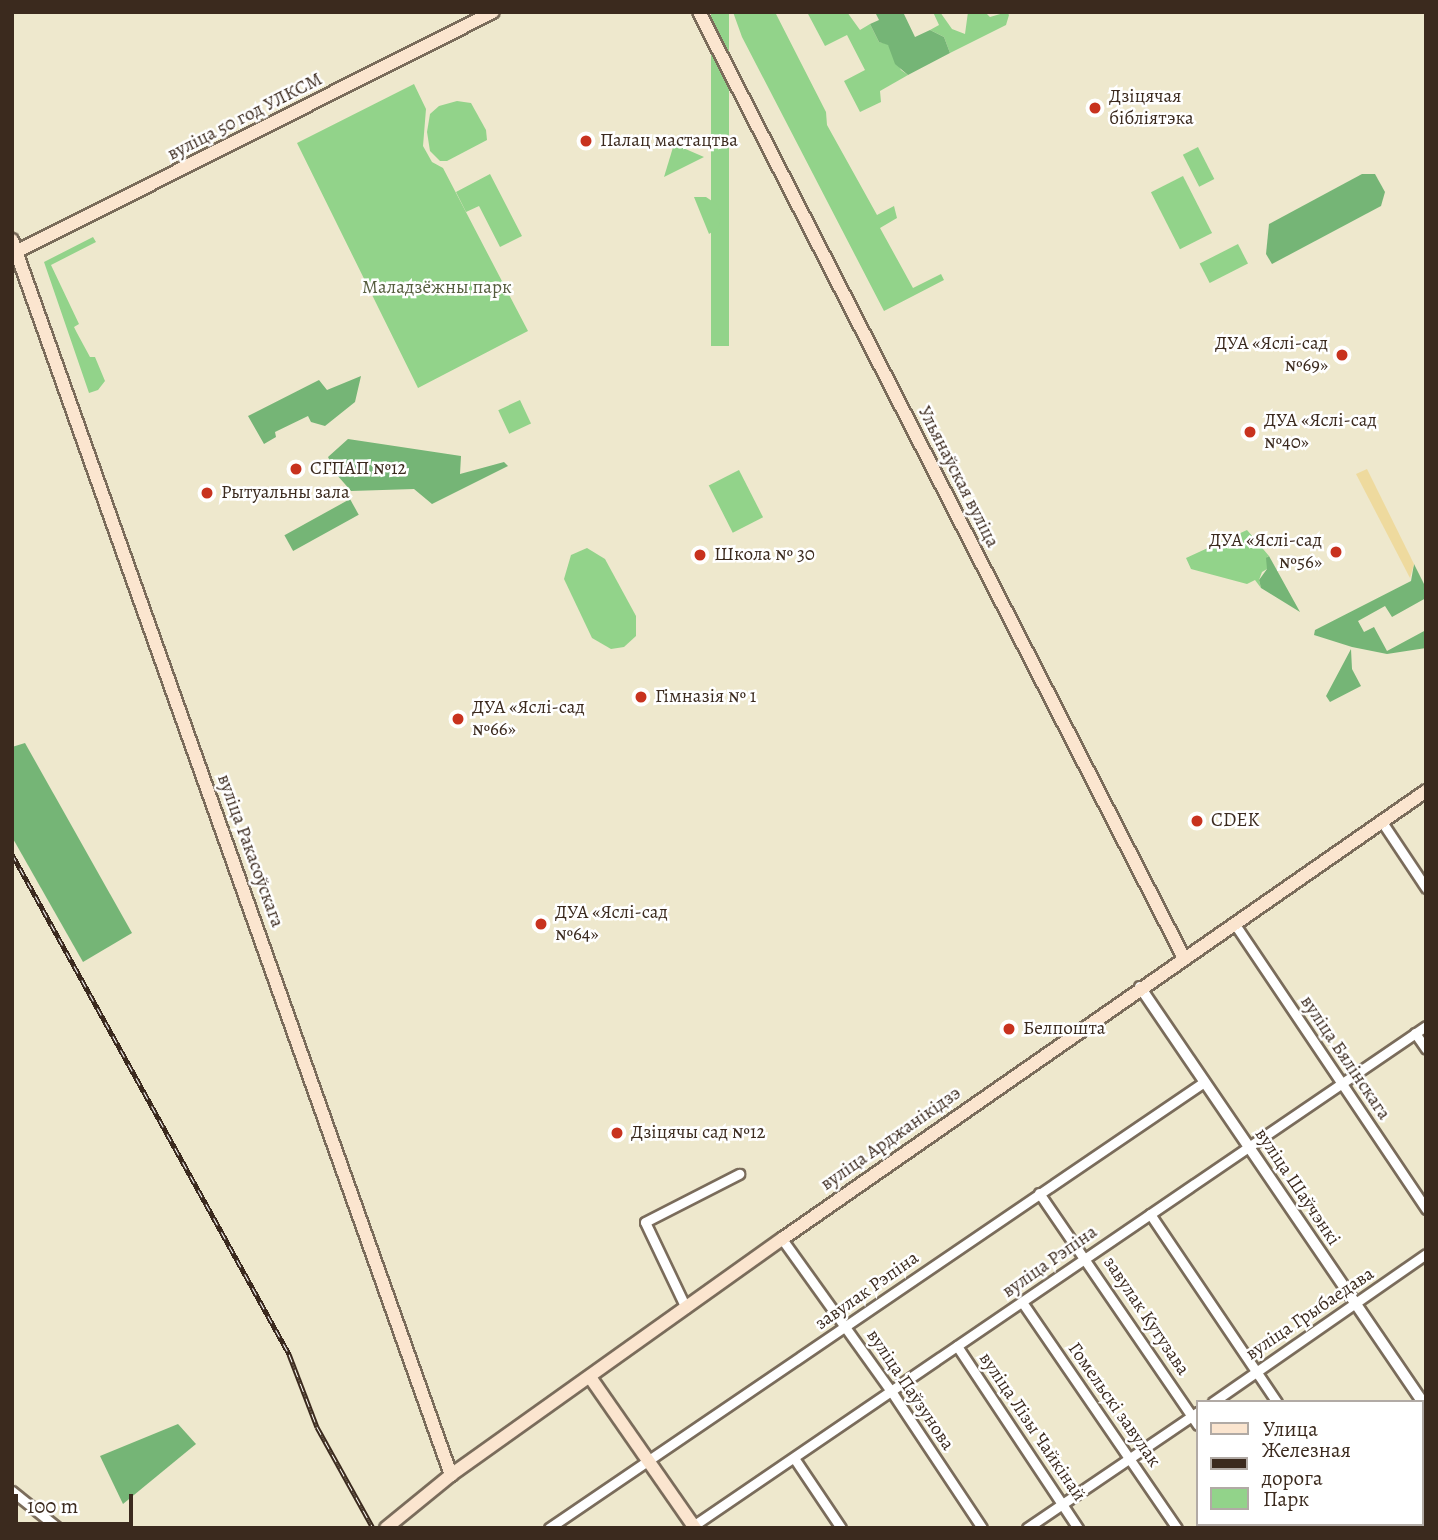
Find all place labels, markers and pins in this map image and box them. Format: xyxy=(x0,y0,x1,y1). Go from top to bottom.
place label: Дзіцячая бібліятэка xyxy=(1109,86,1194,130)
marker: Дзіцячая бібліятэка xyxy=(1087,100,1103,116)
place label: Палац мастацтва xyxy=(600,130,738,152)
marker: Палац мастацтва xyxy=(578,133,594,149)
place label: ДУА «Яслі-сад №69» xyxy=(1215,333,1328,377)
marker: ДУА «Яслі-сад №69» xyxy=(1334,347,1350,363)
place label: ДУА «Яслі-сад №40» xyxy=(1264,410,1377,454)
marker: ДУА «Яслі-сад №40» xyxy=(1242,424,1258,440)
place label: СГПАП №12 xyxy=(310,458,407,480)
marker: СГПАП №12 xyxy=(288,461,304,477)
place label: Рытуальны зала xyxy=(221,482,350,504)
marker: Рытуальны зала xyxy=(199,485,215,501)
place label: ДУА «Яслі-сад №56» xyxy=(1209,530,1322,574)
place label: Школа № 30 xyxy=(714,544,815,566)
marker: ДУА «Яслі-сад №56» xyxy=(1328,544,1344,560)
marker: Школа № 30 xyxy=(692,547,708,563)
place label: Гімназія № 1 xyxy=(655,686,756,708)
marker: Гімназія № 1 xyxy=(633,689,649,705)
place label: ДУА «Яслі-сад №66» xyxy=(472,697,585,741)
marker: ДУА «Яслі-сад №66» xyxy=(450,711,466,727)
place label: CDEK xyxy=(1211,810,1259,832)
marker: CDEK xyxy=(1189,813,1205,829)
place label: ДУА «Яслі-сад №64» xyxy=(555,902,668,946)
marker: ДУА «Яслі-сад №64» xyxy=(533,916,549,932)
place label: Белпошта xyxy=(1023,1018,1106,1040)
marker: Белпошта xyxy=(1001,1021,1017,1037)
place label: Дзіцячы сад №12 xyxy=(631,1122,765,1144)
marker: Дзіцячы сад №12 xyxy=(609,1125,625,1141)

